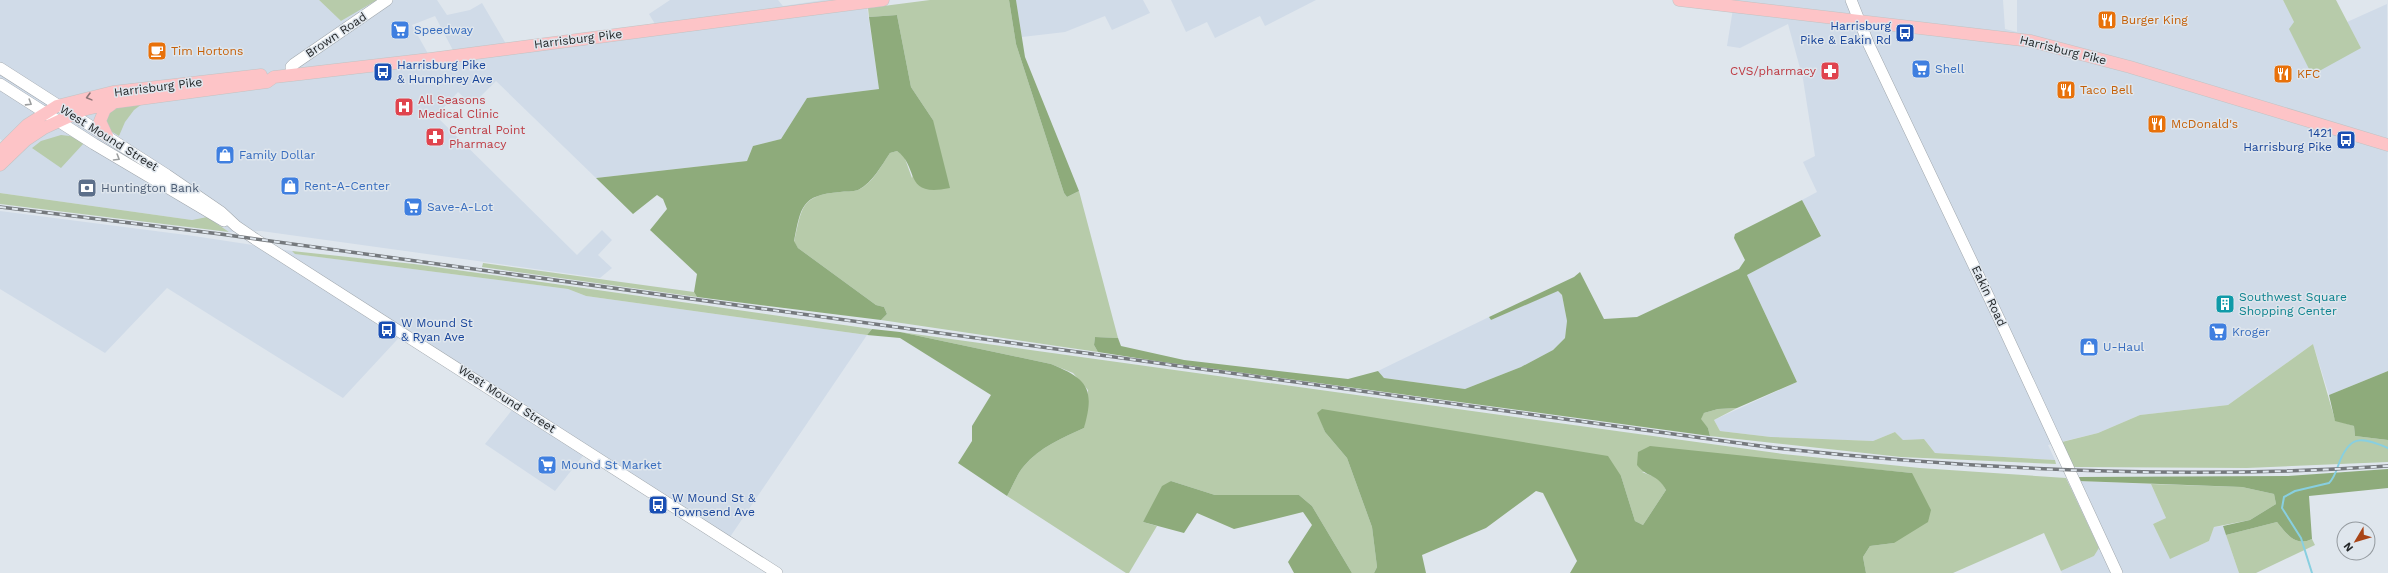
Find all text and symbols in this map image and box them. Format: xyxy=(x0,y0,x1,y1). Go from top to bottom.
restaurant icon: Burger King xyxy=(2096,9,2118,31)
street label: Brown Road xyxy=(303,10,369,60)
place label: Burger King xyxy=(2121,13,2188,27)
supermarket icon: Speedway xyxy=(389,19,411,41)
place label: Harrisburg Pike & Eakin Rd xyxy=(1800,19,1892,47)
bus stop icon: Harrisburg Pike & Eakin Rd xyxy=(1894,22,1916,44)
place label: Speedway xyxy=(414,23,474,37)
street label: Harrisburg Pike xyxy=(533,27,623,51)
street label: Harrisburg Pike xyxy=(2018,32,2108,68)
cafe icon: Tim Hortons xyxy=(146,40,168,62)
place label: Tim Hortons xyxy=(171,44,243,58)
place label: Harrisburg Pike & Humphrey Ave xyxy=(397,58,493,86)
supermarket icon: Shell xyxy=(1910,58,1932,80)
pharmacy icon: CVS/pharmacy xyxy=(1819,60,1841,82)
bus stop icon: Harrisburg Pike & Humphrey Ave xyxy=(372,61,394,83)
place label: Shell xyxy=(1935,62,1965,76)
restaurant icon: KFC xyxy=(2272,63,2294,85)
place label: CVS/pharmacy xyxy=(1730,64,1817,78)
place label: KFC xyxy=(2297,67,2320,81)
street label: Harrisburg Pike xyxy=(113,75,203,99)
restaurant icon: Taco Bell xyxy=(2055,79,2077,101)
place label: Taco Bell xyxy=(2080,83,2133,97)
one-way arrow xyxy=(86,92,93,101)
place label: All Seasons Medical Clinic xyxy=(418,93,499,121)
hospital icon: All Seasons Medical Clinic xyxy=(393,96,415,118)
one-way arrow xyxy=(25,98,32,105)
street label: West Mound Street xyxy=(57,102,161,174)
restaurant icon: McDonald's xyxy=(2146,113,2168,135)
place label: McDonald's xyxy=(2171,117,2238,131)
place label: Central Point Pharmacy xyxy=(449,123,525,151)
pharmacy icon: Central Point Pharmacy xyxy=(424,126,446,148)
place label: 1421 Harrisburg Pike xyxy=(2243,126,2332,154)
bus stop icon: 1421 Harrisburg Pike xyxy=(2335,129,2357,151)
shop icon: Family Dollar xyxy=(214,144,236,166)
place label: Family Dollar xyxy=(239,148,315,162)
one-way arrow xyxy=(113,153,120,161)
shop icon: Rent-A-Center xyxy=(279,175,301,197)
bank icon: Huntington Bank xyxy=(76,177,98,199)
place label: Rent-A-Center xyxy=(304,179,390,193)
place label: Huntington Bank xyxy=(101,181,199,195)
supermarket icon: Save-A-Lot xyxy=(402,196,424,218)
place label: Save-A-Lot xyxy=(427,200,493,214)
street label: Eakin Road xyxy=(1969,263,2009,329)
place label: Southwest Square Shopping Center xyxy=(2239,290,2347,318)
building icon: Southwest Square Shopping Center xyxy=(2214,293,2236,315)
place label: W Mound St & Ryan Ave xyxy=(401,316,473,344)
bus stop icon: W Mound St & Ryan Ave xyxy=(376,319,398,341)
supermarket icon: Kroger xyxy=(2207,321,2229,343)
place label: Kroger xyxy=(2232,325,2270,339)
shop icon: U-Haul xyxy=(2078,336,2100,358)
place label: U-Haul xyxy=(2103,340,2145,354)
street label: West Mound Street xyxy=(456,362,558,436)
supermarket icon: Mound St Market xyxy=(536,454,558,476)
place label: Mound St Market xyxy=(561,458,662,472)
place label: W Mound St & Townsend Ave xyxy=(672,491,756,519)
bus stop icon: W Mound St & Townsend Ave xyxy=(647,494,669,516)
north arrow xyxy=(2336,521,2376,561)
text: N xyxy=(2341,540,2356,554)

